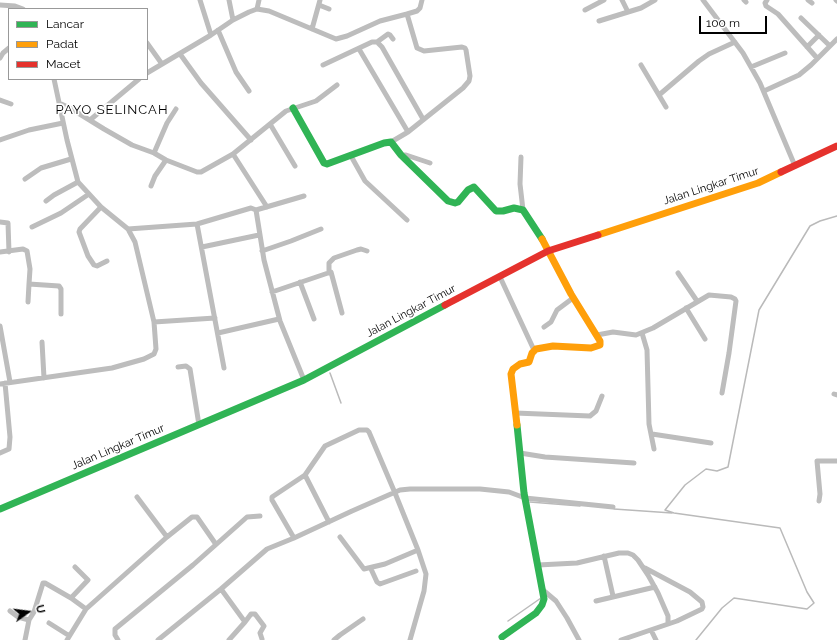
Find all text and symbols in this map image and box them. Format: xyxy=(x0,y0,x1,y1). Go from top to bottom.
legend xyxy=(8,8,148,80)
scale bar xyxy=(701,8,769,34)
text: 100 m xyxy=(706,16,740,30)
text: Lancar xyxy=(46,17,84,31)
text: Padat xyxy=(46,37,78,51)
text: Macet xyxy=(46,57,81,71)
district label: PAYO SELINCAH xyxy=(56,102,168,118)
street label: Jalan Lingkar Timur xyxy=(662,164,760,208)
street label: Jalan Lingkar Timur xyxy=(364,282,458,340)
street label: Jalan Lingkar Timur xyxy=(70,421,166,473)
north arrow xyxy=(8,592,48,632)
text: U xyxy=(33,603,47,615)

